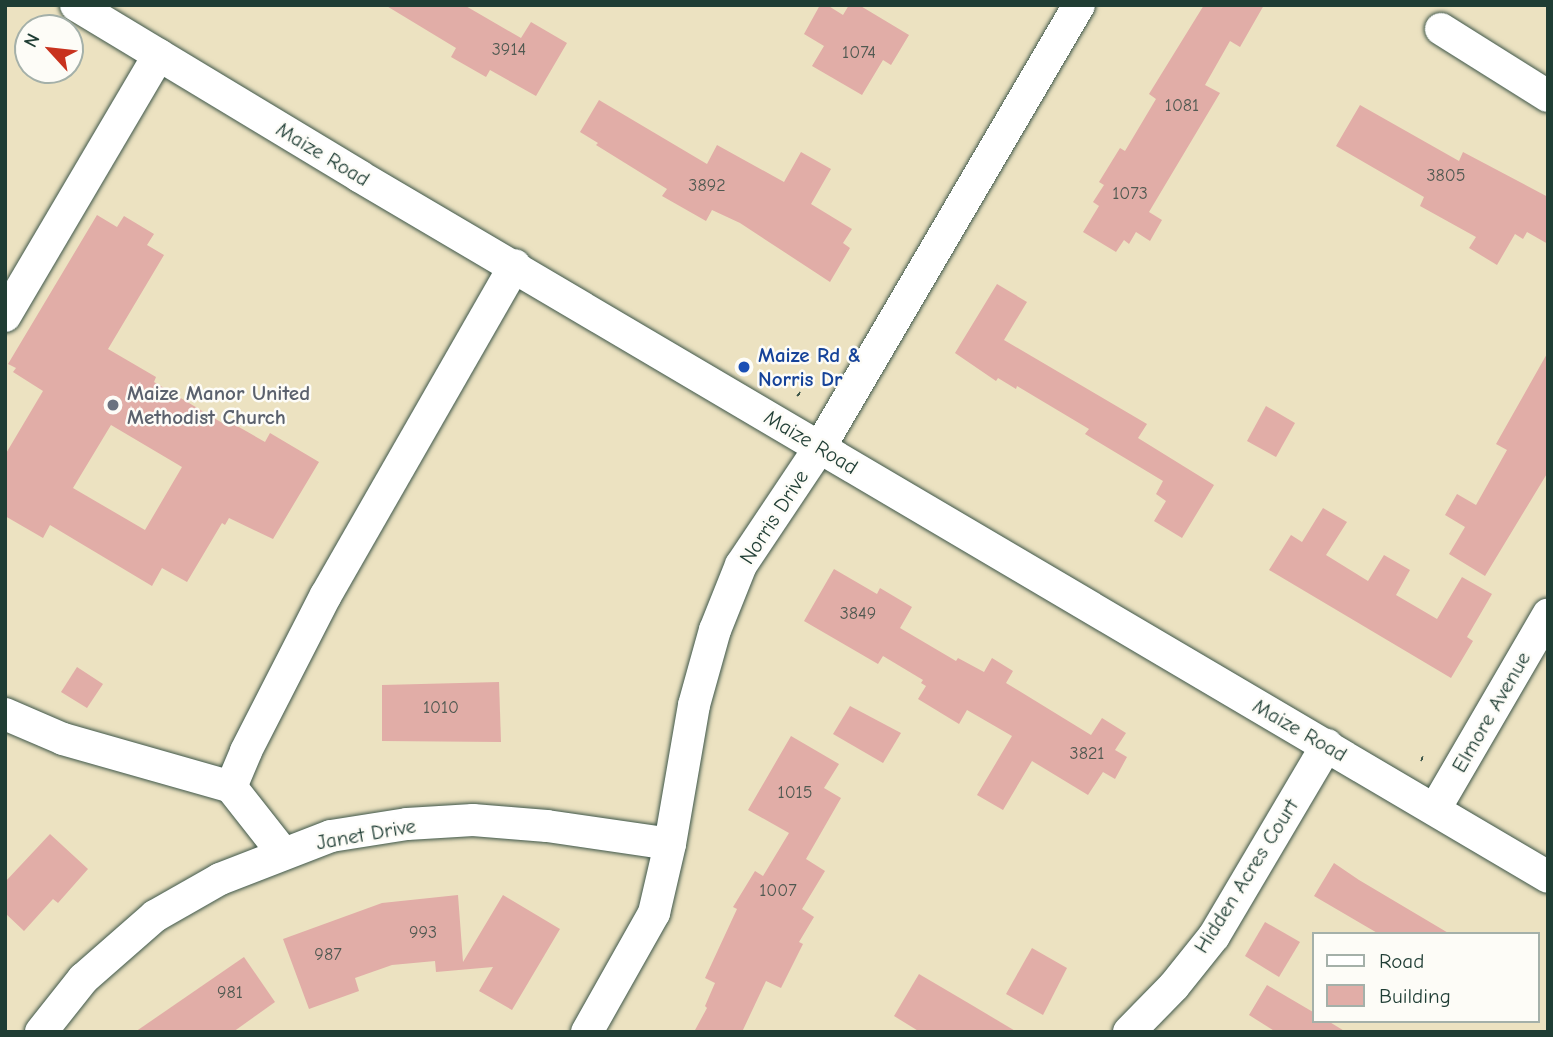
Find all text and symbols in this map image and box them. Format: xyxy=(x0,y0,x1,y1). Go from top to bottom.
north arrow xyxy=(14,14,84,84)
text: N xyxy=(19,30,45,51)
house number: 3914 xyxy=(492,39,526,61)
house number: 1074 xyxy=(842,42,876,64)
house number: 1081 xyxy=(1165,95,1199,117)
street label: Maize Road xyxy=(272,116,374,192)
house number: 3805 xyxy=(1426,165,1466,187)
house number: 3892 xyxy=(688,175,726,197)
house number: 1073 xyxy=(1112,183,1148,205)
place label: Maize Rd & Norris Dr xyxy=(758,342,861,392)
marker: Maize Rd & Norris Dr xyxy=(736,359,752,375)
place label: Maize Manor United Methodist Church xyxy=(127,380,310,430)
marker: Maize Manor United Methodist Church xyxy=(105,397,121,413)
street label: Maize Road xyxy=(760,404,862,480)
street label: Norris Drive xyxy=(734,465,814,569)
house number: 3849 xyxy=(840,603,876,625)
street label: Elmore Avenue xyxy=(1446,647,1536,777)
street label: Maize Road xyxy=(1248,693,1352,767)
house number: 1010 xyxy=(423,697,459,719)
house number: 3821 xyxy=(1070,743,1104,765)
house number: 1015 xyxy=(778,782,812,804)
street label: Hidden Acres Court xyxy=(1188,794,1304,958)
street label: Janet Drive xyxy=(314,813,418,855)
house number: 1007 xyxy=(759,880,797,902)
house number: 993 xyxy=(409,922,437,944)
legend xyxy=(1312,932,1539,1023)
house number: 987 xyxy=(314,944,342,966)
text: Road xyxy=(1379,949,1424,973)
house number: 981 xyxy=(217,982,243,1004)
text: Building xyxy=(1379,984,1451,1008)

